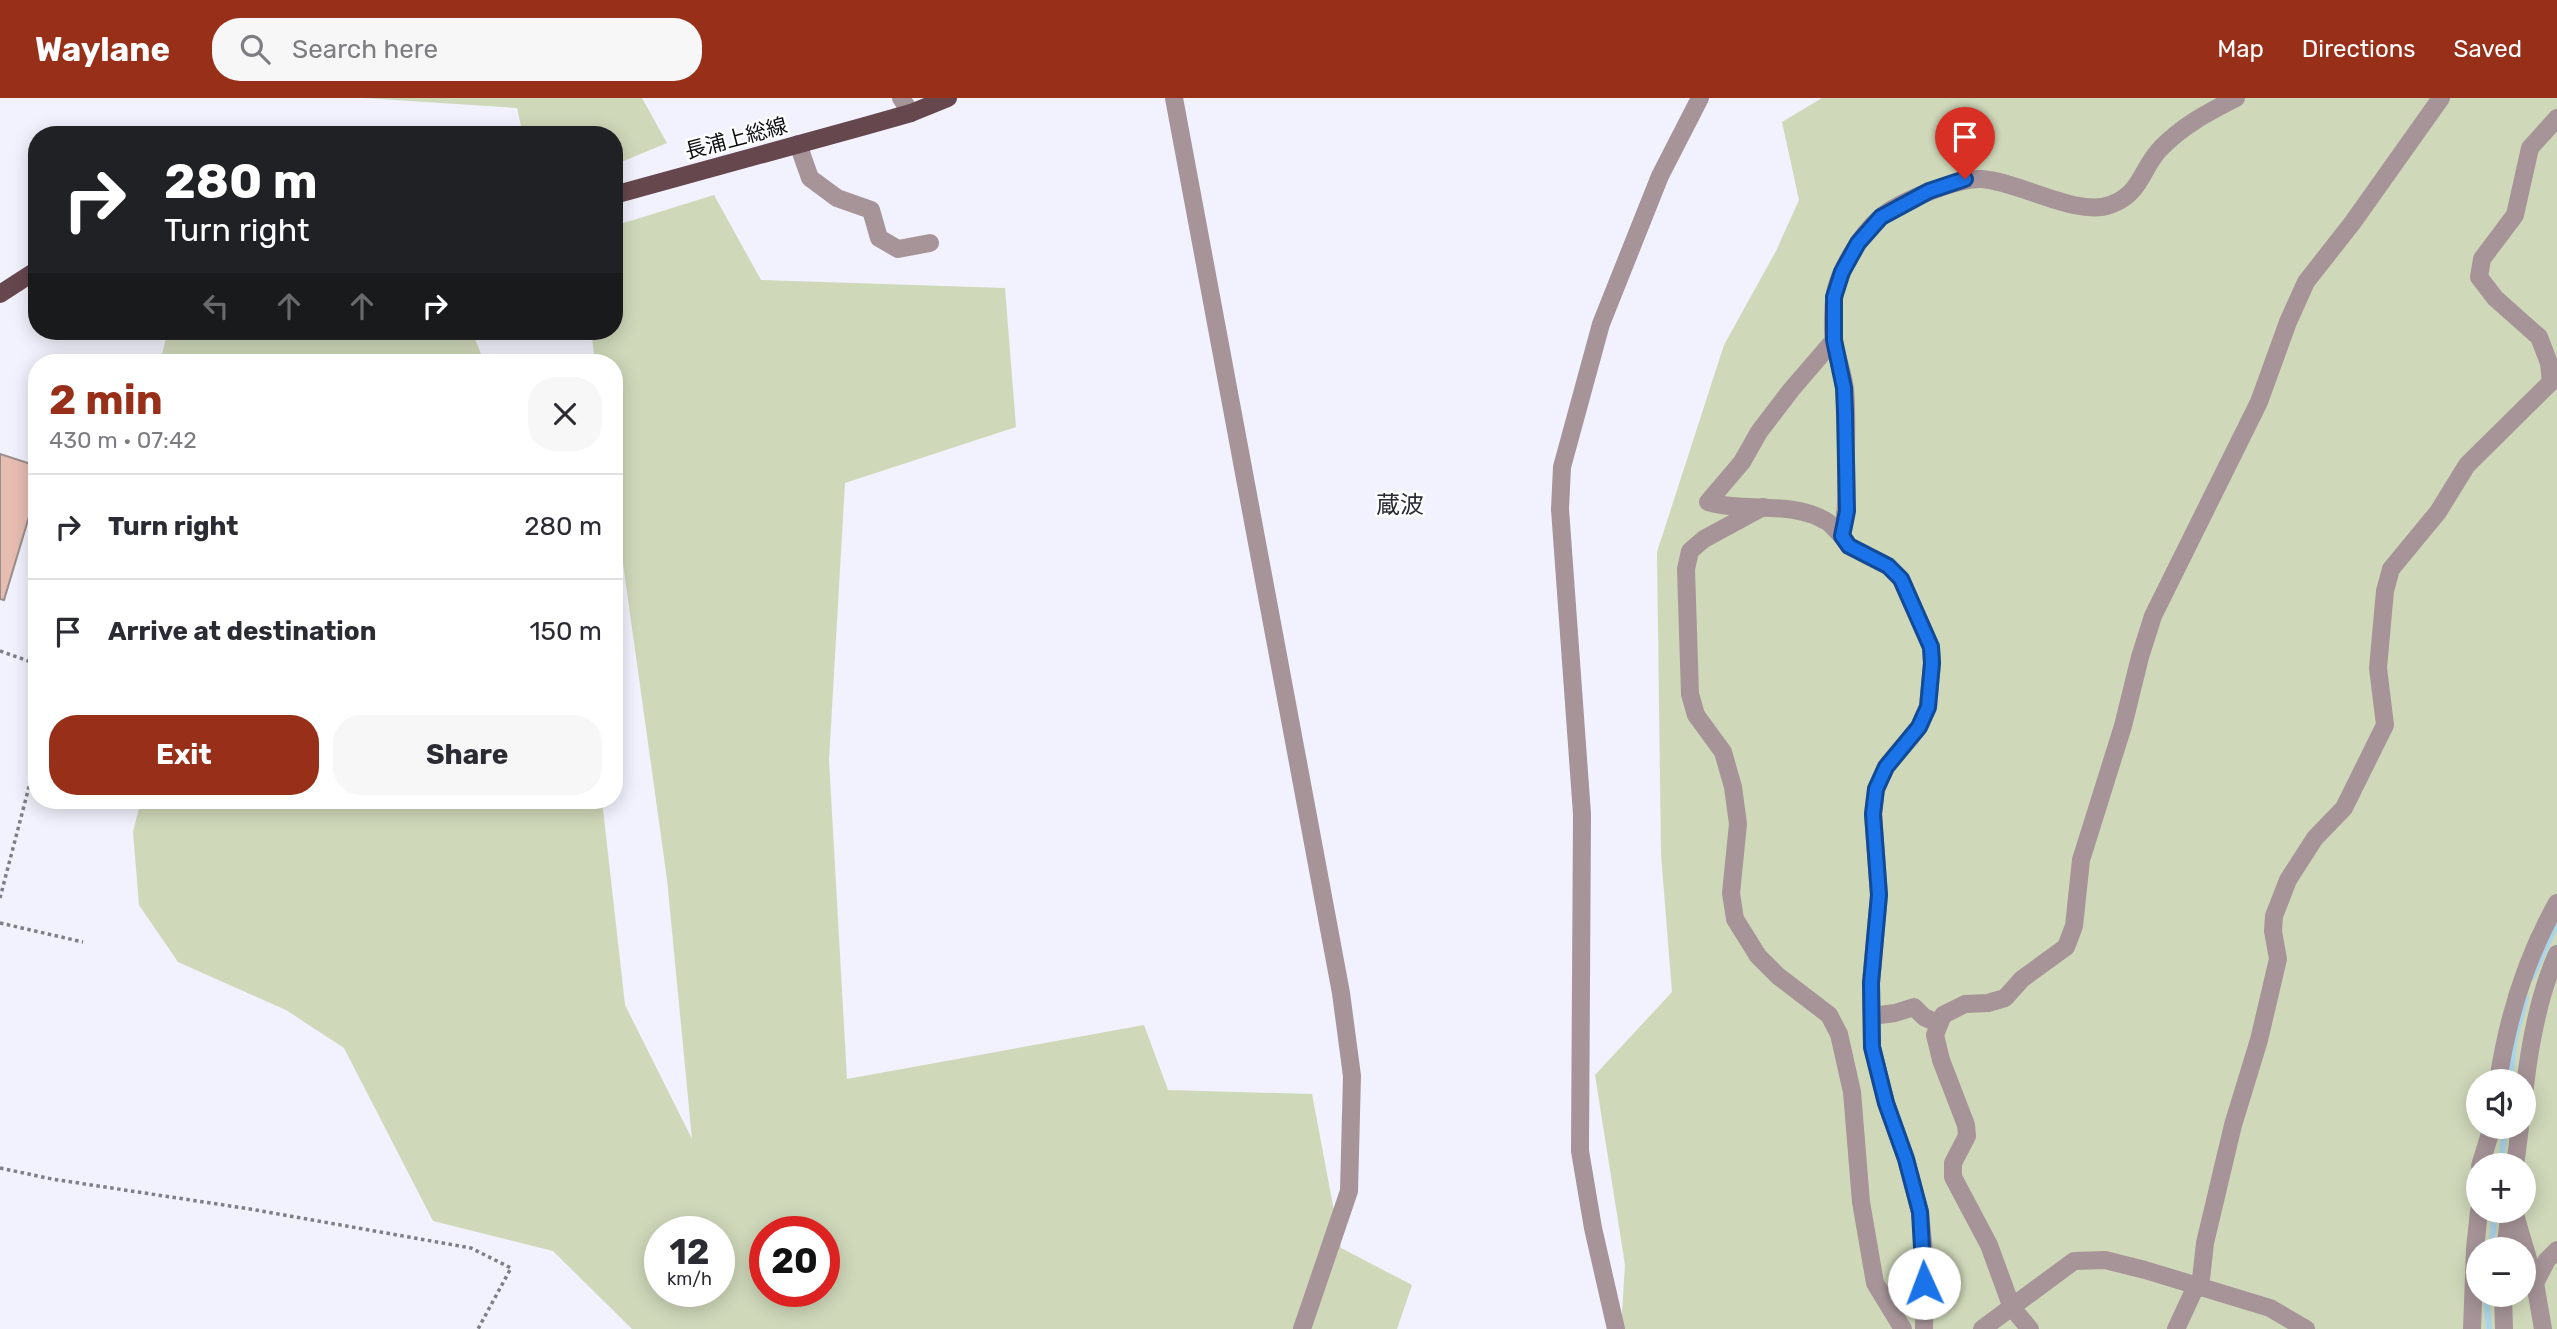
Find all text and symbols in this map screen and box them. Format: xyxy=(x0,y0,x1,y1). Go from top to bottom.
search box xyxy=(212,18,702,81)
text: Waylane xyxy=(35,30,170,69)
icon: search xyxy=(236,30,274,68)
text: Search here xyxy=(292,34,438,65)
text: Map xyxy=(2217,35,2264,63)
text: Directions xyxy=(2302,35,2415,63)
text: Saved xyxy=(2453,35,2522,63)
pin xyxy=(1935,107,1995,179)
street label: 長浦上総線 xyxy=(682,112,790,164)
icon: arrive xyxy=(1946,118,1984,156)
text: 280 m xyxy=(164,152,318,210)
icon: right xyxy=(49,154,140,245)
text: Turn right xyxy=(164,211,309,249)
icon: left xyxy=(197,287,235,325)
icon: ahead xyxy=(270,287,308,325)
icon: ahead xyxy=(343,287,381,325)
icon: right xyxy=(416,287,454,325)
text: 2 min xyxy=(49,375,163,425)
button: close xyxy=(528,377,602,451)
text: 430 m · 07:42 xyxy=(49,426,197,454)
district label: 蔵波 xyxy=(1376,491,1424,519)
icon: right xyxy=(49,508,87,546)
text: Turn right xyxy=(108,511,238,542)
text: 280 m xyxy=(524,511,602,542)
icon: arrive xyxy=(49,613,87,651)
text: Arrive at destination xyxy=(108,616,376,647)
text: 150 m xyxy=(529,616,602,647)
button: Exit xyxy=(49,715,319,795)
button: Share xyxy=(333,715,602,795)
map controls xyxy=(2466,1069,2536,1307)
button: sound xyxy=(2466,1069,2536,1139)
button: + xyxy=(2466,1153,2536,1223)
speed limit sign: 20 xyxy=(749,1216,840,1307)
text: 12 xyxy=(669,1231,710,1273)
button: − xyxy=(2466,1237,2536,1307)
position arrow xyxy=(1887,1246,1961,1320)
text: km/h xyxy=(667,1268,712,1290)

